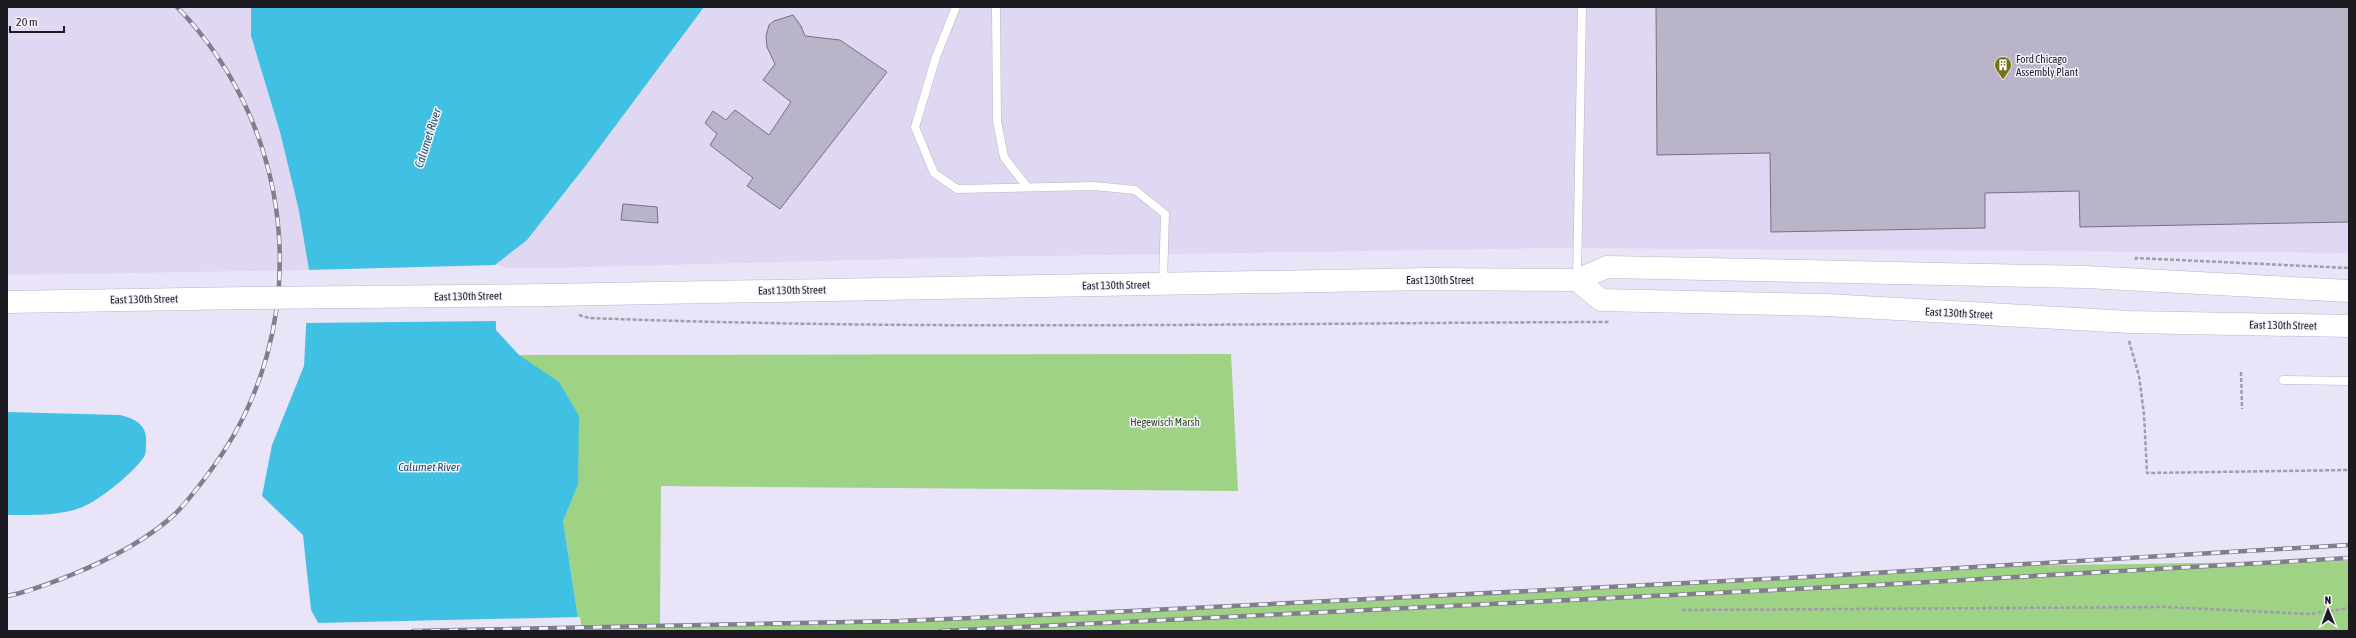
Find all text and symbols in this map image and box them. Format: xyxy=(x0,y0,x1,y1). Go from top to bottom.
scale bar xyxy=(10,8,64,34)
text: 20 m xyxy=(16,15,38,29)
place label: Ford Chicago Assembly Plant xyxy=(2016,53,2078,78)
building icon: Ford Chicago Assembly Plant xyxy=(1993,55,2013,80)
water label: Calumet River xyxy=(412,106,444,170)
street label: East 130th Street xyxy=(1406,274,1474,286)
street label: East 130th Street xyxy=(1082,278,1150,292)
street label: East 130th Street xyxy=(758,283,826,297)
street label: East 130th Street xyxy=(434,289,502,303)
street label: East 130th Street xyxy=(110,292,178,306)
street label: East 130th Street xyxy=(1925,305,1993,321)
street label: East 130th Street xyxy=(2249,318,2317,332)
park label: Hegewisch Marsh xyxy=(1130,416,1200,428)
water label: Calumet River xyxy=(398,460,460,474)
north arrow xyxy=(2308,590,2348,630)
text: N xyxy=(2324,594,2331,606)

